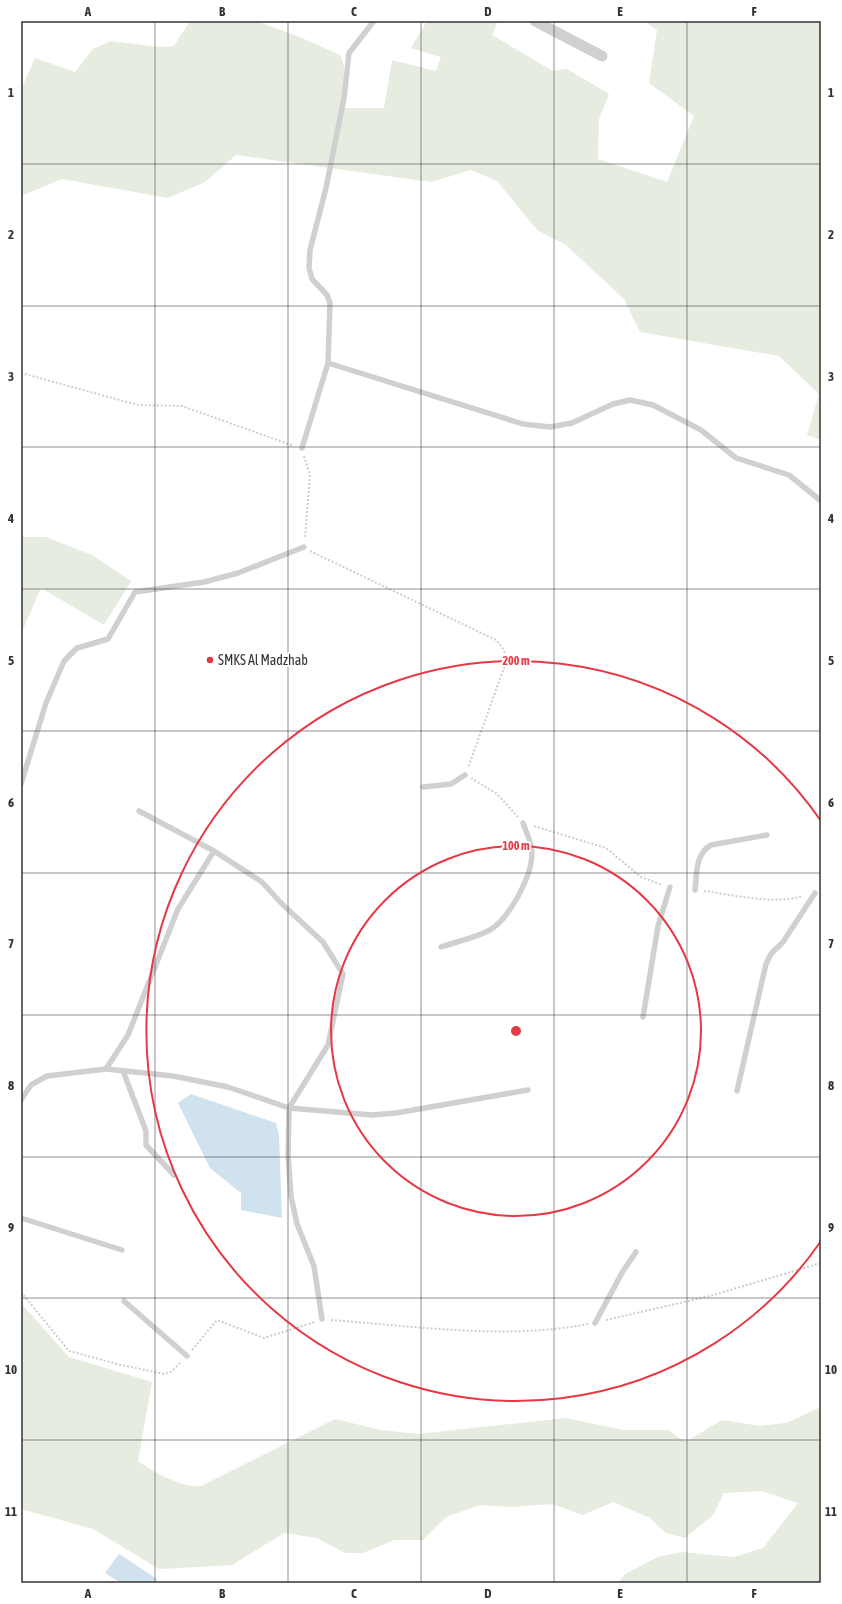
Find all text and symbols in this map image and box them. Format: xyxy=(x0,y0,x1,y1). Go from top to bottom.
text: A xyxy=(84,4,92,19)
text: B xyxy=(219,4,226,19)
text: C xyxy=(351,4,357,19)
text: D xyxy=(484,4,492,19)
text: E xyxy=(617,4,623,19)
text: F xyxy=(751,4,757,19)
text: 1 xyxy=(8,85,14,100)
text: 1 xyxy=(828,85,834,100)
text: 2 xyxy=(8,227,14,242)
text: 2 xyxy=(828,227,834,242)
text: 3 xyxy=(8,369,14,384)
text: 3 xyxy=(828,369,834,384)
text: 4 xyxy=(7,511,14,526)
text: 4 xyxy=(827,511,834,526)
place label: SMKS Al Madzhab xyxy=(218,652,308,668)
text: 5 xyxy=(8,653,14,668)
text: 5 xyxy=(828,653,834,668)
text: 200 m xyxy=(502,654,530,668)
marker: SMKS Al Madzhab xyxy=(205,655,215,665)
text: 6 xyxy=(8,795,14,810)
text: 6 xyxy=(828,795,834,810)
text: 100 m xyxy=(502,839,530,853)
text: 7 xyxy=(8,936,14,951)
text: 7 xyxy=(828,936,834,951)
centre of rings xyxy=(509,1024,523,1038)
text: 8 xyxy=(8,1078,14,1093)
text: 8 xyxy=(828,1078,834,1093)
text: 9 xyxy=(8,1220,14,1235)
text: 9 xyxy=(828,1220,834,1235)
text: 10 xyxy=(5,1362,17,1377)
text: 10 xyxy=(825,1362,837,1377)
text: 11 xyxy=(5,1504,17,1519)
text: 11 xyxy=(825,1504,837,1519)
text: A xyxy=(84,1586,92,1601)
text: B xyxy=(219,1586,226,1601)
text: C xyxy=(351,1586,357,1601)
text: D xyxy=(484,1586,492,1601)
text: E xyxy=(617,1586,623,1601)
text: F xyxy=(751,1586,757,1601)

